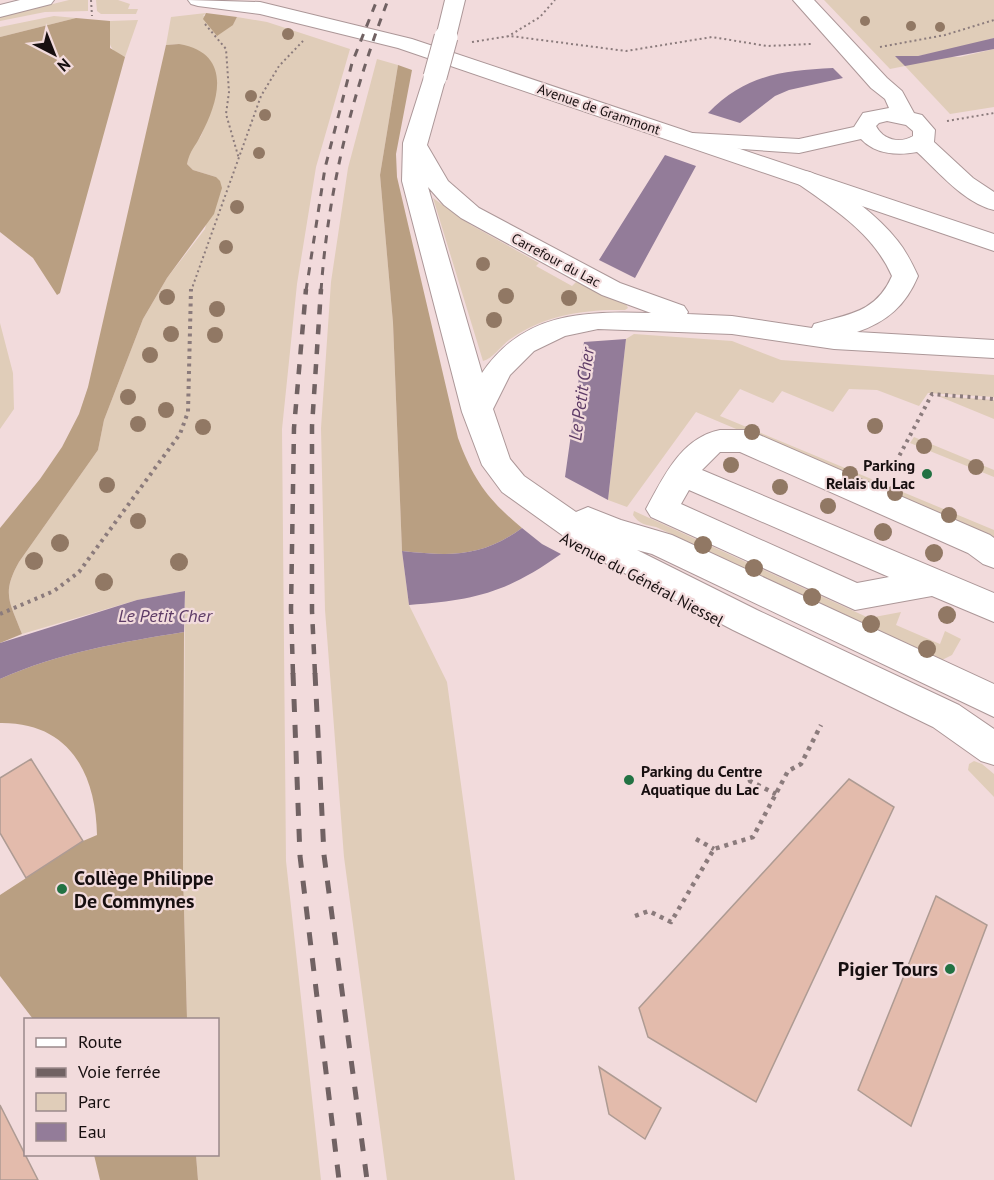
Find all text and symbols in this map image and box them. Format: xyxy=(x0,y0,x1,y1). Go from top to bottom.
north arrow xyxy=(24,24,84,84)
text: N xyxy=(53,54,75,76)
street label: Avenue de Grammont xyxy=(535,80,663,139)
street label: Carrefour du Lac xyxy=(508,229,604,291)
water label: Le Petit Cher xyxy=(563,345,599,442)
place label: Parking Relais du Lac xyxy=(826,455,915,493)
marker: Parking Relais du Lac xyxy=(920,467,934,481)
street label: Avenue du Général Niessel xyxy=(557,527,727,631)
water label: Le Petit Cher xyxy=(118,604,213,627)
place label: Parking du Centre Aquatique du Lac xyxy=(641,761,762,799)
marker: Parking du Centre Aquatique du Lac xyxy=(622,773,636,787)
place label: Collège Philippe De Commynes xyxy=(74,865,214,914)
marker: Collège Philippe De Commynes xyxy=(55,882,69,896)
place label: Pigier Tours xyxy=(838,956,938,982)
marker: Pigier Tours xyxy=(943,962,957,976)
legend xyxy=(24,1018,219,1156)
text: Route xyxy=(78,1030,122,1053)
text: Voie ferrée xyxy=(77,1060,161,1083)
text: Parc xyxy=(78,1090,111,1113)
text: Eau xyxy=(78,1120,106,1143)

